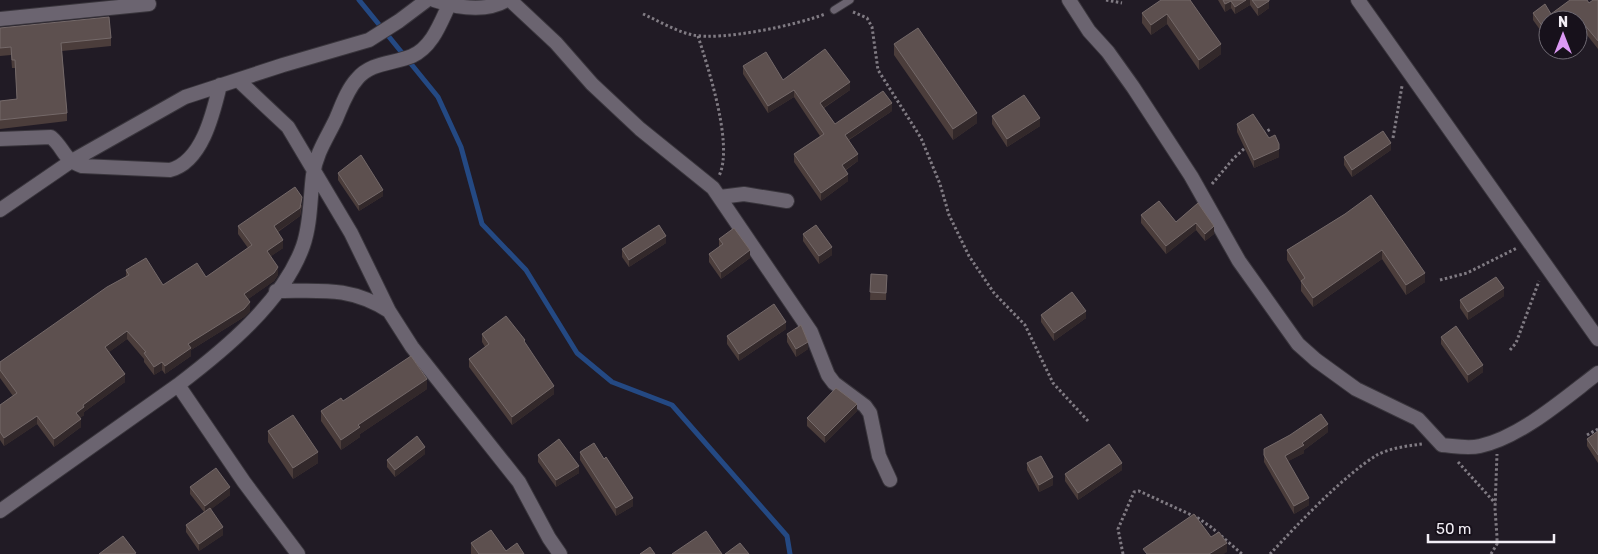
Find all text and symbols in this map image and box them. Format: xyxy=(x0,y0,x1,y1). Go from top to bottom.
north arrow xyxy=(1538,10,1588,60)
text: N xyxy=(1558,14,1568,31)
scale bar xyxy=(1428,512,1554,544)
text: 50 m xyxy=(1436,520,1471,538)

